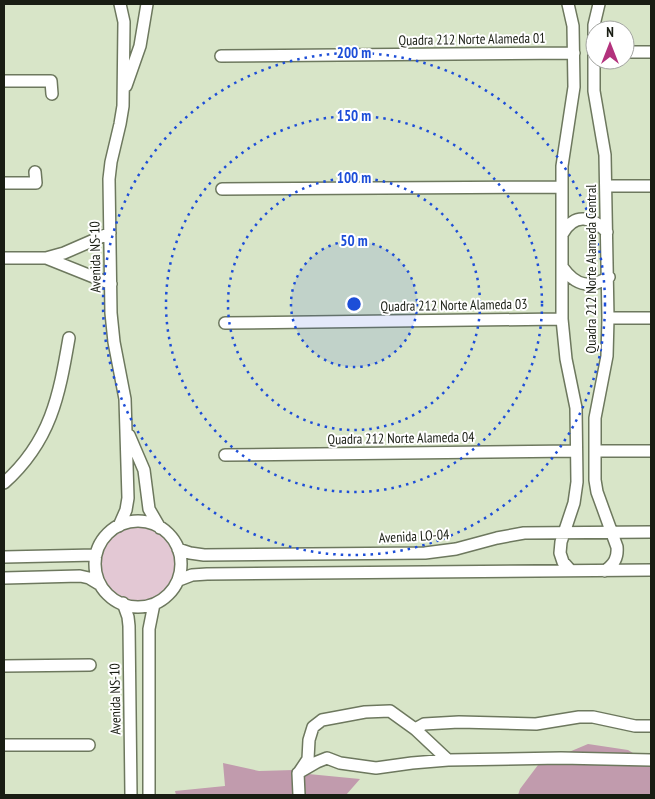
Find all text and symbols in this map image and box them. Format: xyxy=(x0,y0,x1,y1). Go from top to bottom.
north arrow xyxy=(585,20,635,70)
text: N xyxy=(606,23,614,41)
street label: Quadra 212 Norte Alameda 01 xyxy=(398,29,546,49)
text: 200 m xyxy=(337,43,371,62)
text: 150 m xyxy=(337,106,371,125)
text: 100 m xyxy=(337,168,371,187)
street label: Quadra 212 Norte Alameda Central xyxy=(582,184,600,354)
street label: Avenida NS-10 xyxy=(85,221,105,293)
text: 50 m xyxy=(340,231,368,250)
centre of rings xyxy=(345,295,363,313)
street label: Quadra 212 Norte Alameda 03 xyxy=(380,295,528,315)
street label: Quadra 212 Norte Alameda 04 xyxy=(327,428,475,448)
street label: Avenida LO-04 xyxy=(378,525,450,547)
street label: Avenida NS-10 xyxy=(105,663,125,735)

